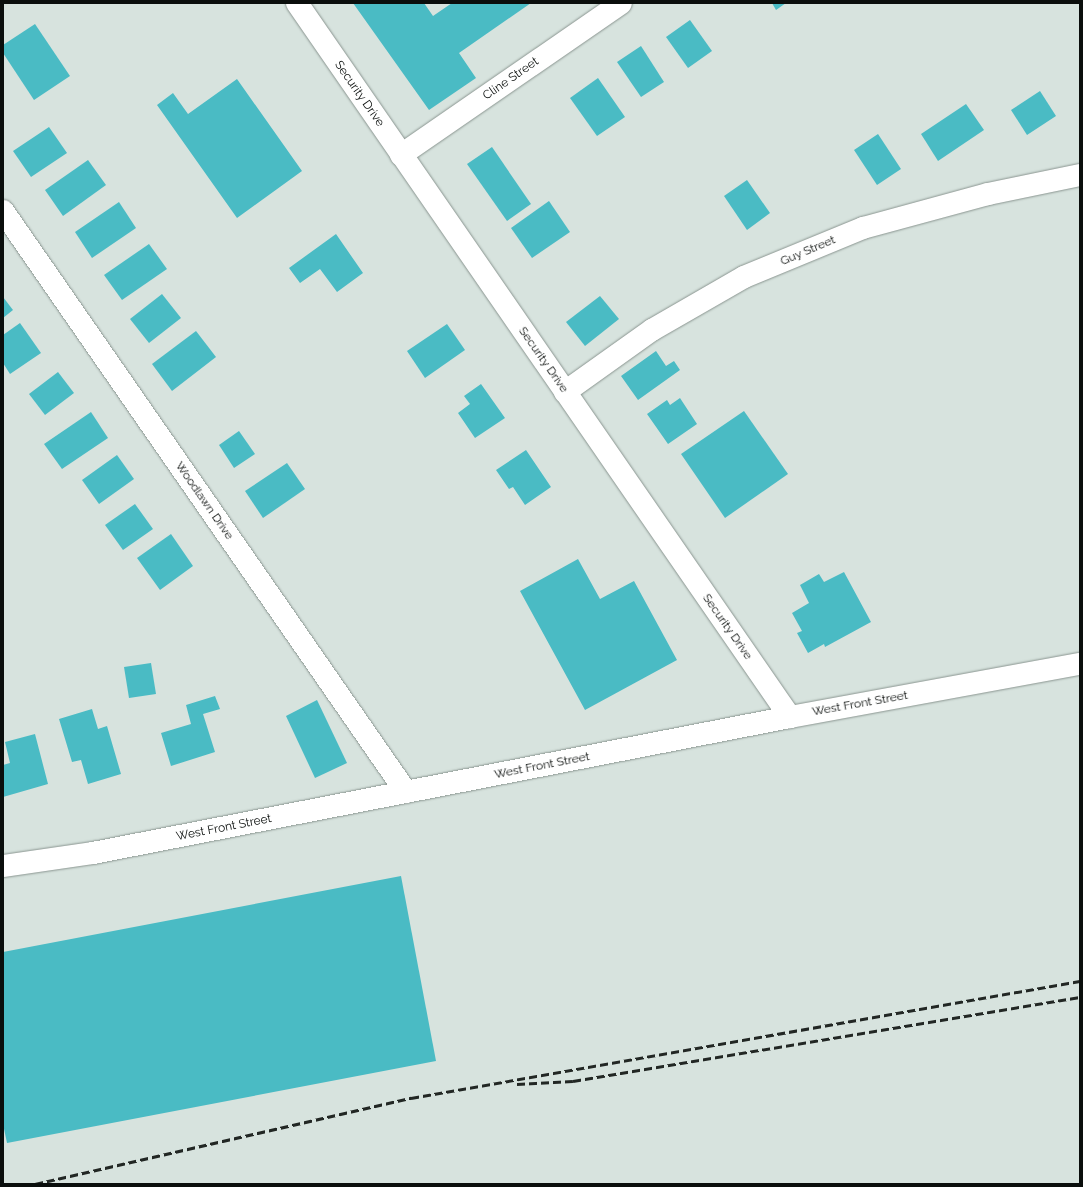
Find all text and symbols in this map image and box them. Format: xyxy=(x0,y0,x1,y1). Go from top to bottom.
street label: Cline Street xyxy=(480,55,542,103)
street label: Security Drive xyxy=(331,58,387,130)
street label: Guy Street xyxy=(778,233,838,269)
street label: Security Drive xyxy=(515,324,571,396)
street label: Woodlawn Drive xyxy=(172,459,236,543)
street label: Security Drive xyxy=(699,591,755,663)
street label: West Front Street xyxy=(811,689,909,719)
street label: West Front Street xyxy=(493,750,591,782)
street label: West Front Street xyxy=(175,812,273,844)

